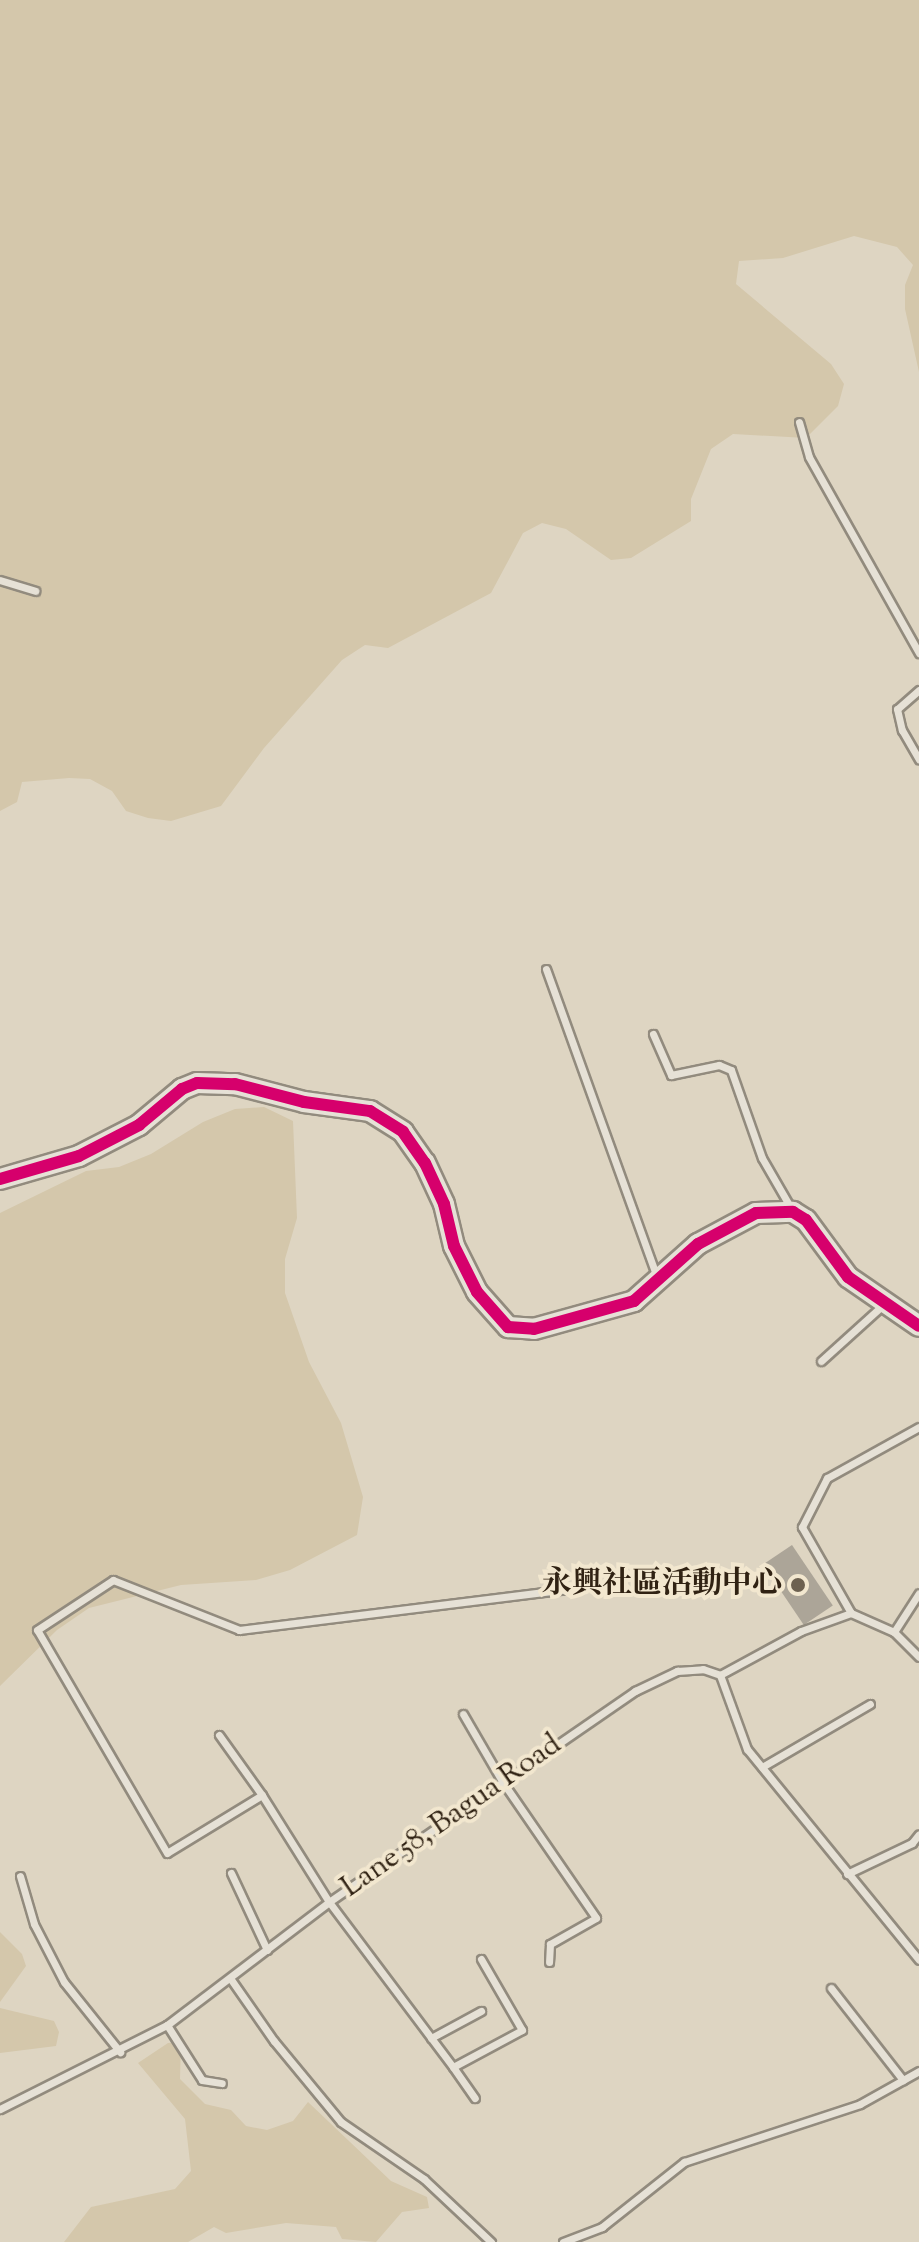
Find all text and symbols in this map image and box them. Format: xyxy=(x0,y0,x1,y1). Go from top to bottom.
place label: 永興社區活動中心 xyxy=(542,1567,782,1603)
marker: 永興社區活動中心 xyxy=(789,1576,807,1594)
street label: Lane 58, Bagua Road xyxy=(335,1728,569,1906)

